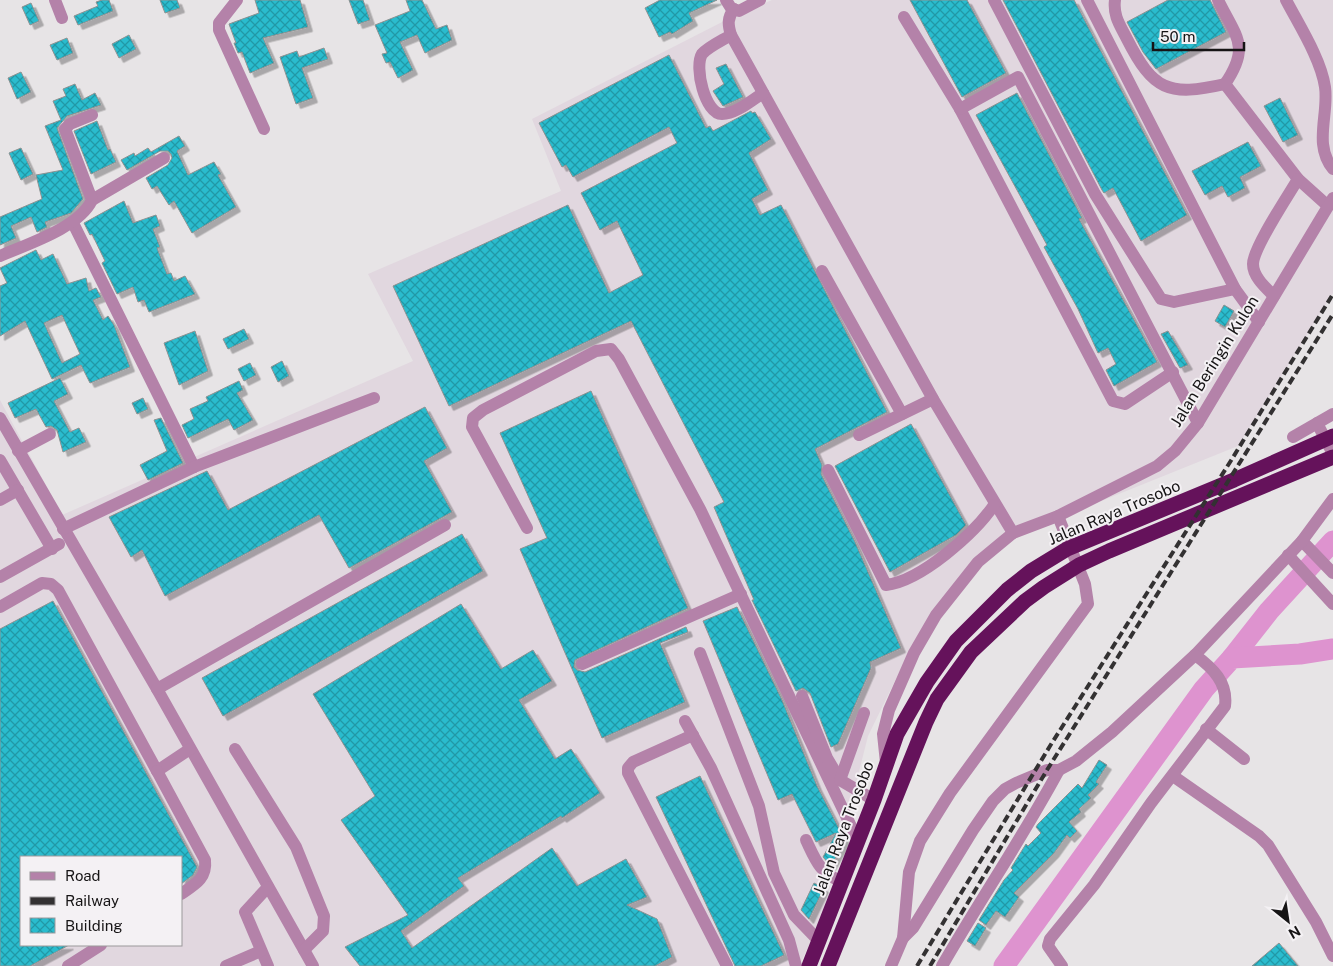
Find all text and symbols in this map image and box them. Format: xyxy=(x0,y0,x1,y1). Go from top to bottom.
scale bar xyxy=(1153,20,1244,52)
text: 50 m xyxy=(1160,28,1195,45)
street label: Jalan Beringin Kulon xyxy=(1166,292,1262,430)
street label: Jalan Raya Trosobo xyxy=(1045,476,1183,549)
street label: Jalan Raya Trosobo xyxy=(809,758,878,898)
legend xyxy=(20,856,182,946)
text: Road xyxy=(65,867,101,884)
text: Railway xyxy=(65,892,119,909)
north arrow xyxy=(1263,896,1313,946)
text: Building xyxy=(65,917,123,934)
text: N xyxy=(1286,923,1303,942)

